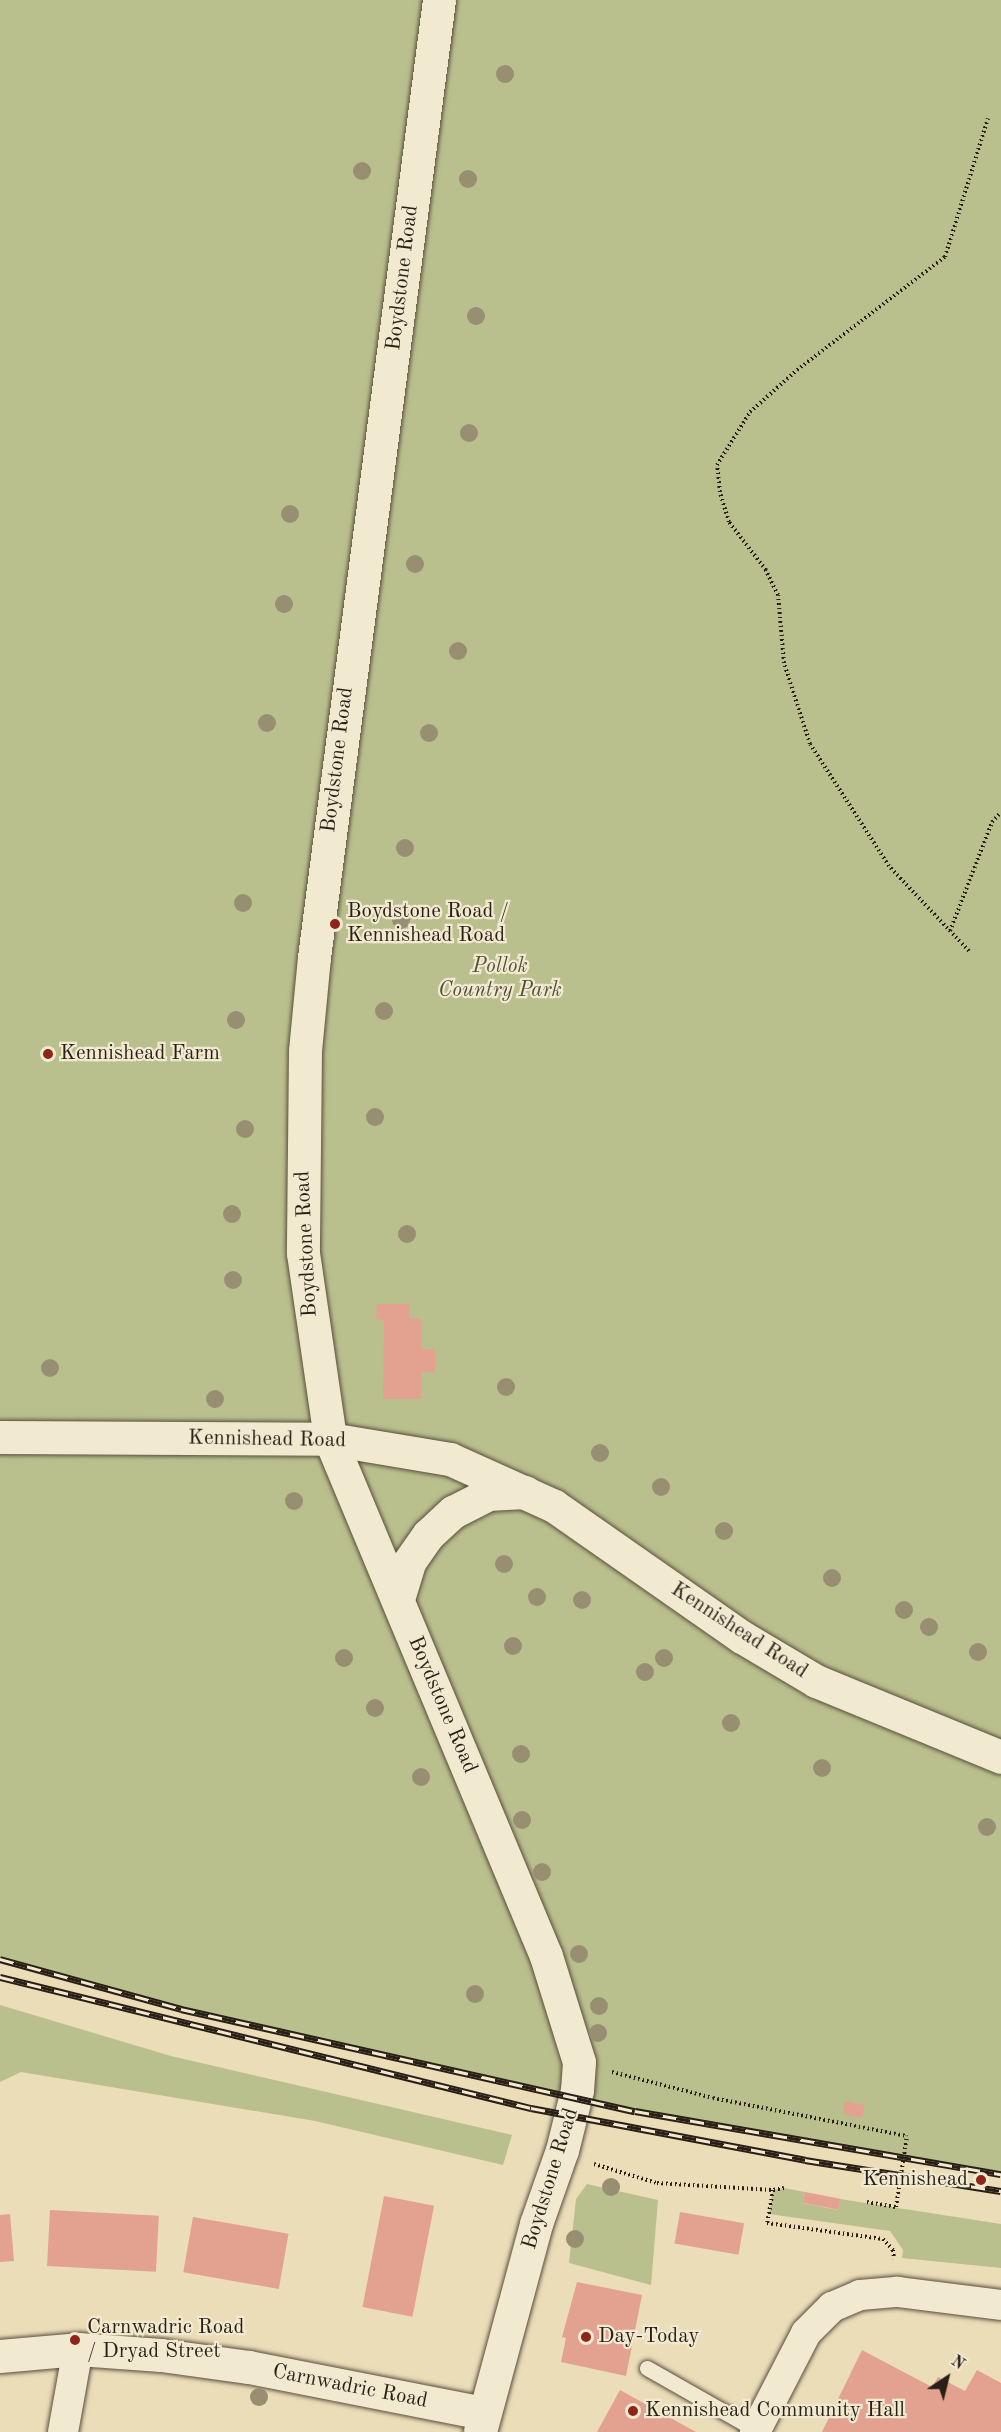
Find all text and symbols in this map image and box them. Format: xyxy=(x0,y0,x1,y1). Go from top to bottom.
street label: Boydstone Road xyxy=(382,204,424,352)
street label: Boydstone Road xyxy=(317,686,359,834)
place label: Boydstone Road / Kennishead Road xyxy=(347,899,509,949)
marker: Boydstone Road / Kennishead Road xyxy=(328,917,342,931)
park label: Pollok Country Park xyxy=(438,954,562,1004)
place label: Kennishead Farm xyxy=(60,1041,220,1067)
marker: Kennishead Farm xyxy=(41,1047,55,1061)
street label: Boydstone Road xyxy=(291,1170,323,1318)
street label: Kennishead Road xyxy=(188,1426,346,1454)
street label: Kennishead Road xyxy=(666,1577,812,1685)
street label: Boydstone Road xyxy=(402,1633,482,1777)
street label: Boydstone Road xyxy=(518,2105,584,2253)
place label: Kennishead xyxy=(863,2167,968,2193)
marker: Kennishead xyxy=(972,2171,990,2189)
place label: Carnwadric Road / Dryad Street xyxy=(87,2315,244,2365)
place label: Day-Today xyxy=(598,2324,699,2350)
marker: Day-Today xyxy=(579,2330,593,2344)
marker: Carnwadric Road / Dryad Street xyxy=(68,2333,82,2347)
north arrow xyxy=(917,2348,977,2408)
text: N xyxy=(948,2353,967,2373)
street label: Carnwadric Road xyxy=(270,2360,430,2414)
place label: Kennishead Community Hall xyxy=(645,2398,905,2424)
marker: Kennishead Community Hall xyxy=(626,2404,640,2418)

